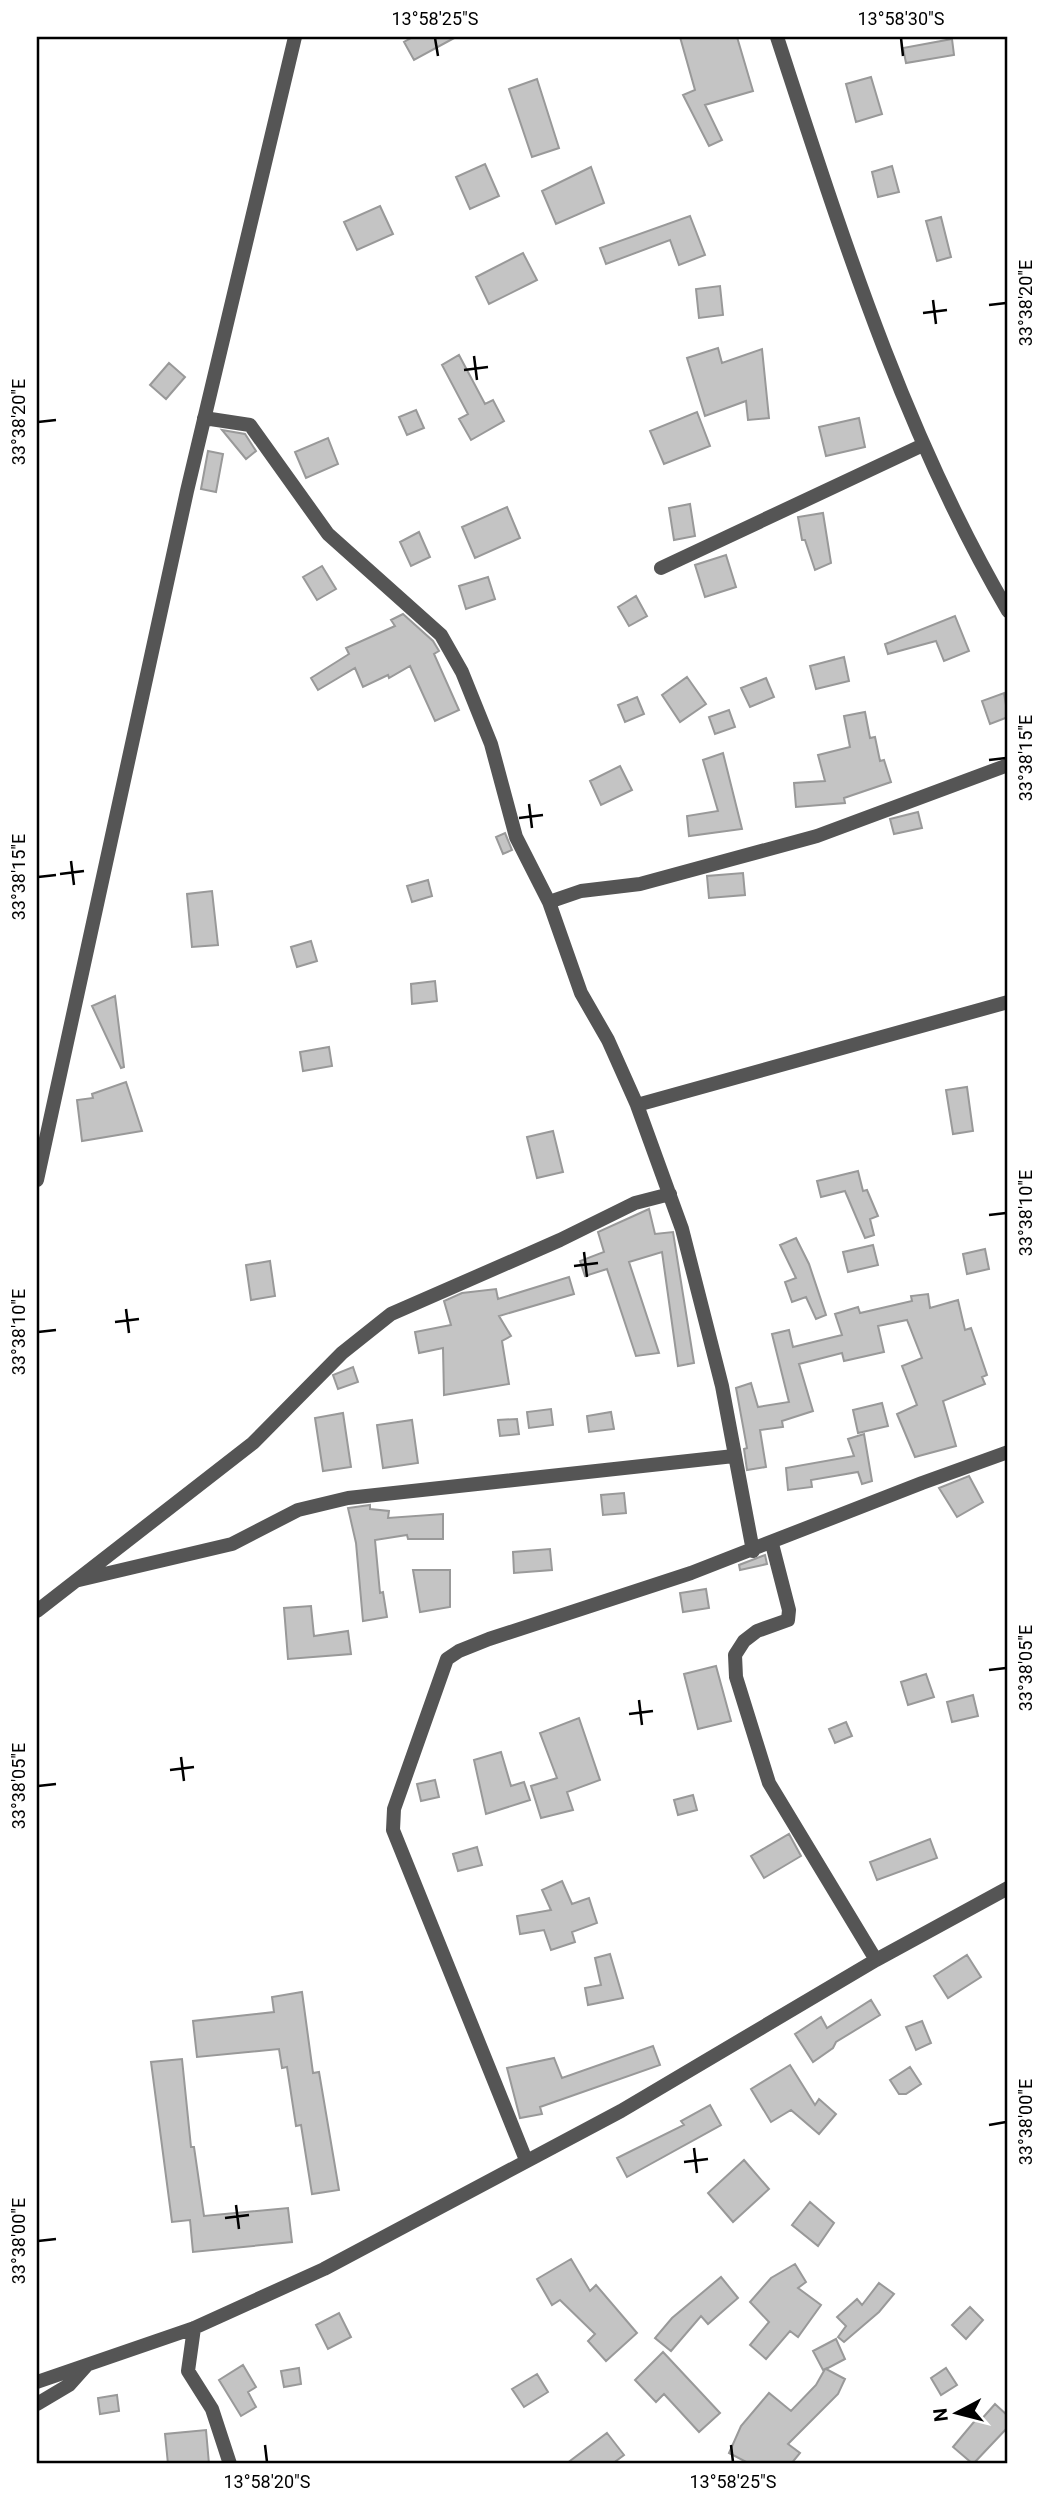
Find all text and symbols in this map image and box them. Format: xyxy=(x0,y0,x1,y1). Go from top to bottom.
text: 13°58'25"S xyxy=(391,8,479,29)
text: 13°58'30"S xyxy=(857,8,945,29)
text: 33°38'20"E xyxy=(1015,260,1036,346)
text: 33°38'20"E xyxy=(8,379,29,465)
text: 33°38'15"E xyxy=(1015,715,1036,801)
text: 33°38'15"E xyxy=(8,834,29,920)
text: 33°38'10"E xyxy=(1015,1170,1036,1256)
text: 33°38'10"E xyxy=(8,1289,29,1375)
text: 33°38'05"E xyxy=(1015,1625,1036,1711)
text: 33°38'05"E xyxy=(8,1743,29,1829)
text: 33°38'00"E xyxy=(1015,2079,1036,2165)
text: 33°38'00"E xyxy=(8,2198,29,2284)
north arrow xyxy=(922,2378,992,2448)
text: N xyxy=(928,2407,953,2423)
text: 13°58'20"S xyxy=(223,2471,311,2492)
text: 13°58'25"S xyxy=(689,2471,777,2492)

